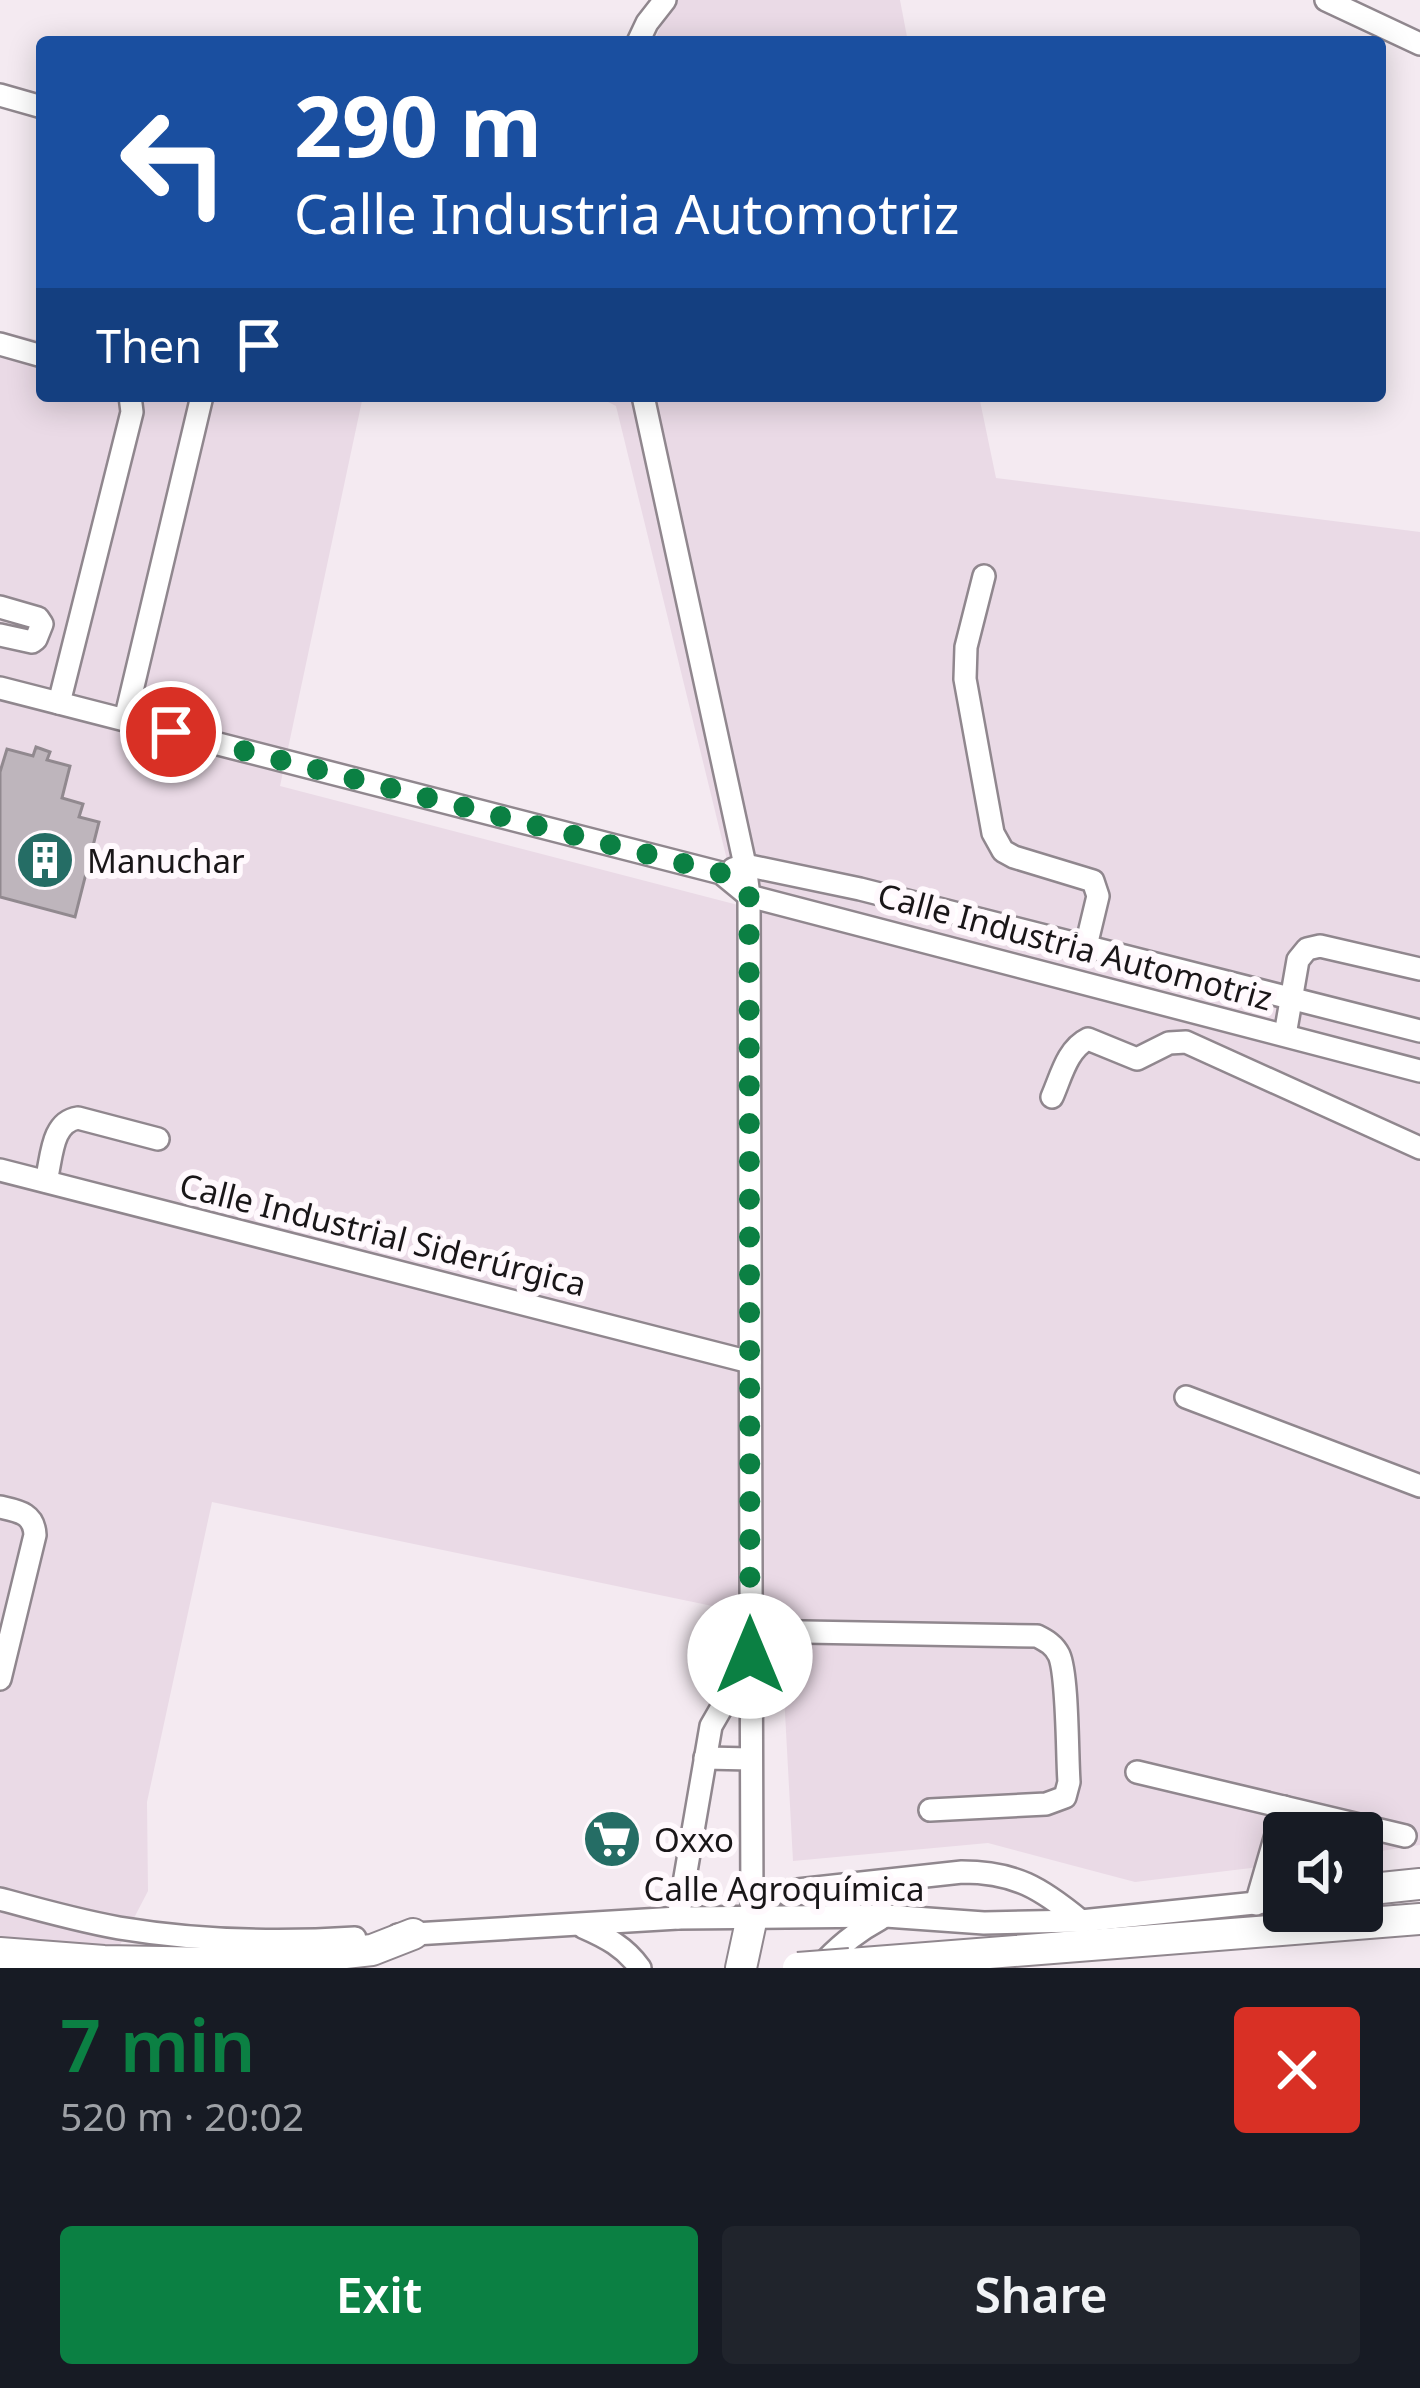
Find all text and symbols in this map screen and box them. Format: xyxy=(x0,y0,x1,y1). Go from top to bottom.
text: 290 m xyxy=(294,67,542,182)
icon: left xyxy=(96,84,252,240)
text: Calle Industria Automotriz xyxy=(294,176,959,250)
icon: arrive xyxy=(226,312,292,378)
text: Then xyxy=(96,315,202,376)
pin xyxy=(120,681,222,783)
icon: arrive xyxy=(138,699,204,765)
building icon: Manuchar xyxy=(14,829,76,891)
place label: Manuchar xyxy=(87,838,245,883)
street label: Calle Industria Automotriz xyxy=(873,872,1277,1020)
street label: Calle Industrial Siderúrgica xyxy=(175,1162,591,1306)
position arrow xyxy=(687,1593,813,1719)
supermarket icon: Oxxo xyxy=(581,1808,643,1870)
map controls xyxy=(1263,1812,1383,1932)
button: sound xyxy=(1263,1812,1383,1932)
place label: Oxxo xyxy=(654,1817,734,1862)
street label: Calle Agroquímica xyxy=(644,1866,924,1911)
text: 7 min xyxy=(60,1995,255,2093)
button: close xyxy=(1234,2007,1360,2133)
text: 520 m · 20:02 xyxy=(60,2089,304,2142)
button: Exit xyxy=(60,2226,698,2364)
button: Share xyxy=(722,2226,1360,2364)

